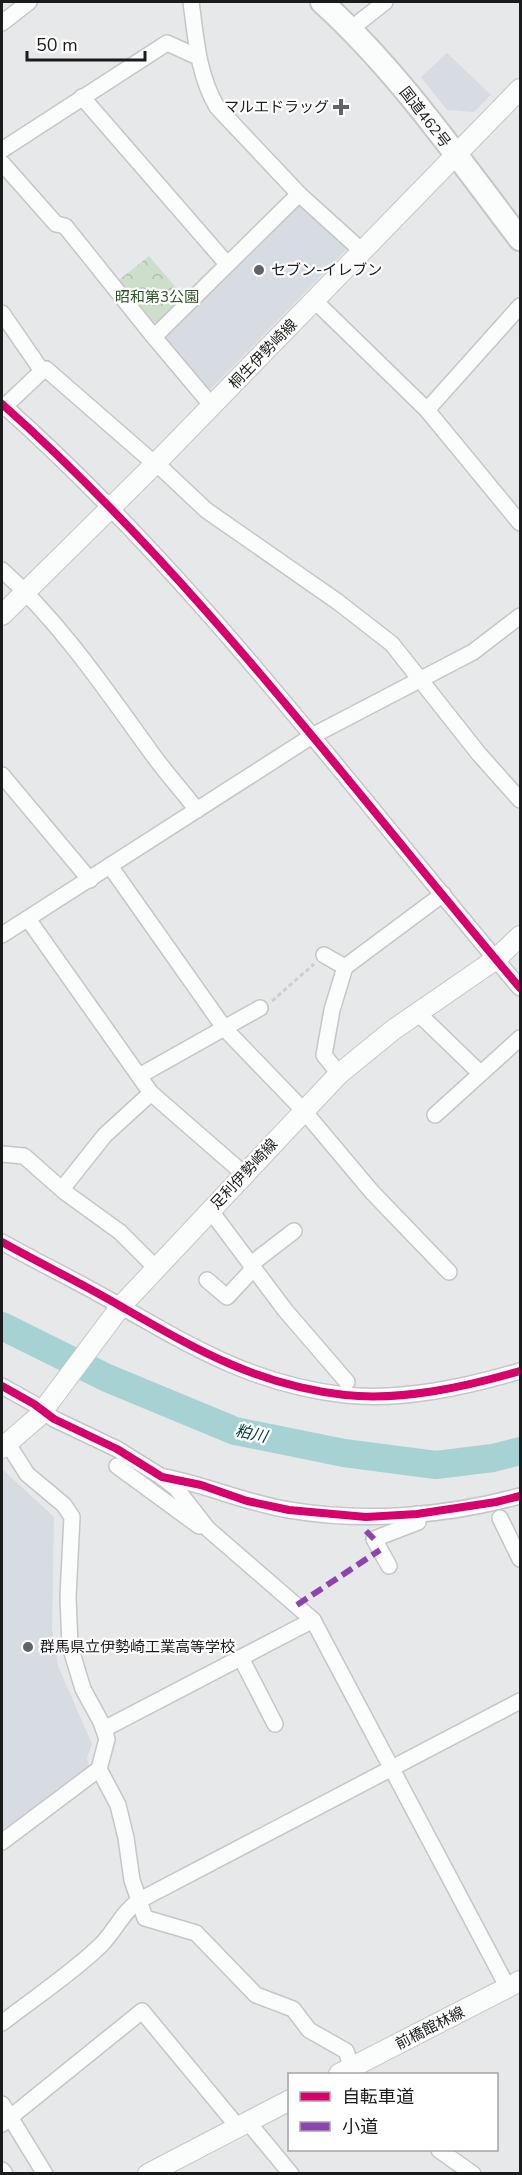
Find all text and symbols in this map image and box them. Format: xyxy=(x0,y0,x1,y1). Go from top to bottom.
scale bar xyxy=(27,24,146,62)
text: 50 m xyxy=(36,33,78,57)
street label: 国道462号 xyxy=(395,82,455,152)
place label: マルエドラッグ xyxy=(224,97,329,117)
marker: マルエドラッグ xyxy=(334,100,348,114)
place label: セブン-イレブン xyxy=(271,260,382,280)
marker: セブン-イレブン xyxy=(252,263,266,277)
park label: 昭和第3公園 xyxy=(115,287,199,307)
street label: 桐生伊勢崎線 xyxy=(225,315,301,393)
street label: 足利伊勢崎線 xyxy=(206,1134,282,1214)
water label: 粕川 xyxy=(233,1420,271,1449)
place label: 群馬県立伊勢崎工業高等学校 xyxy=(40,1637,235,1657)
marker: 群馬県立伊勢崎工業高等学校 xyxy=(21,1640,35,1654)
street label: 前橋館林線 xyxy=(392,2002,468,2054)
legend xyxy=(288,2073,498,2151)
text: 自転車道 xyxy=(342,2085,414,2109)
text: 小道 xyxy=(342,2115,378,2139)

